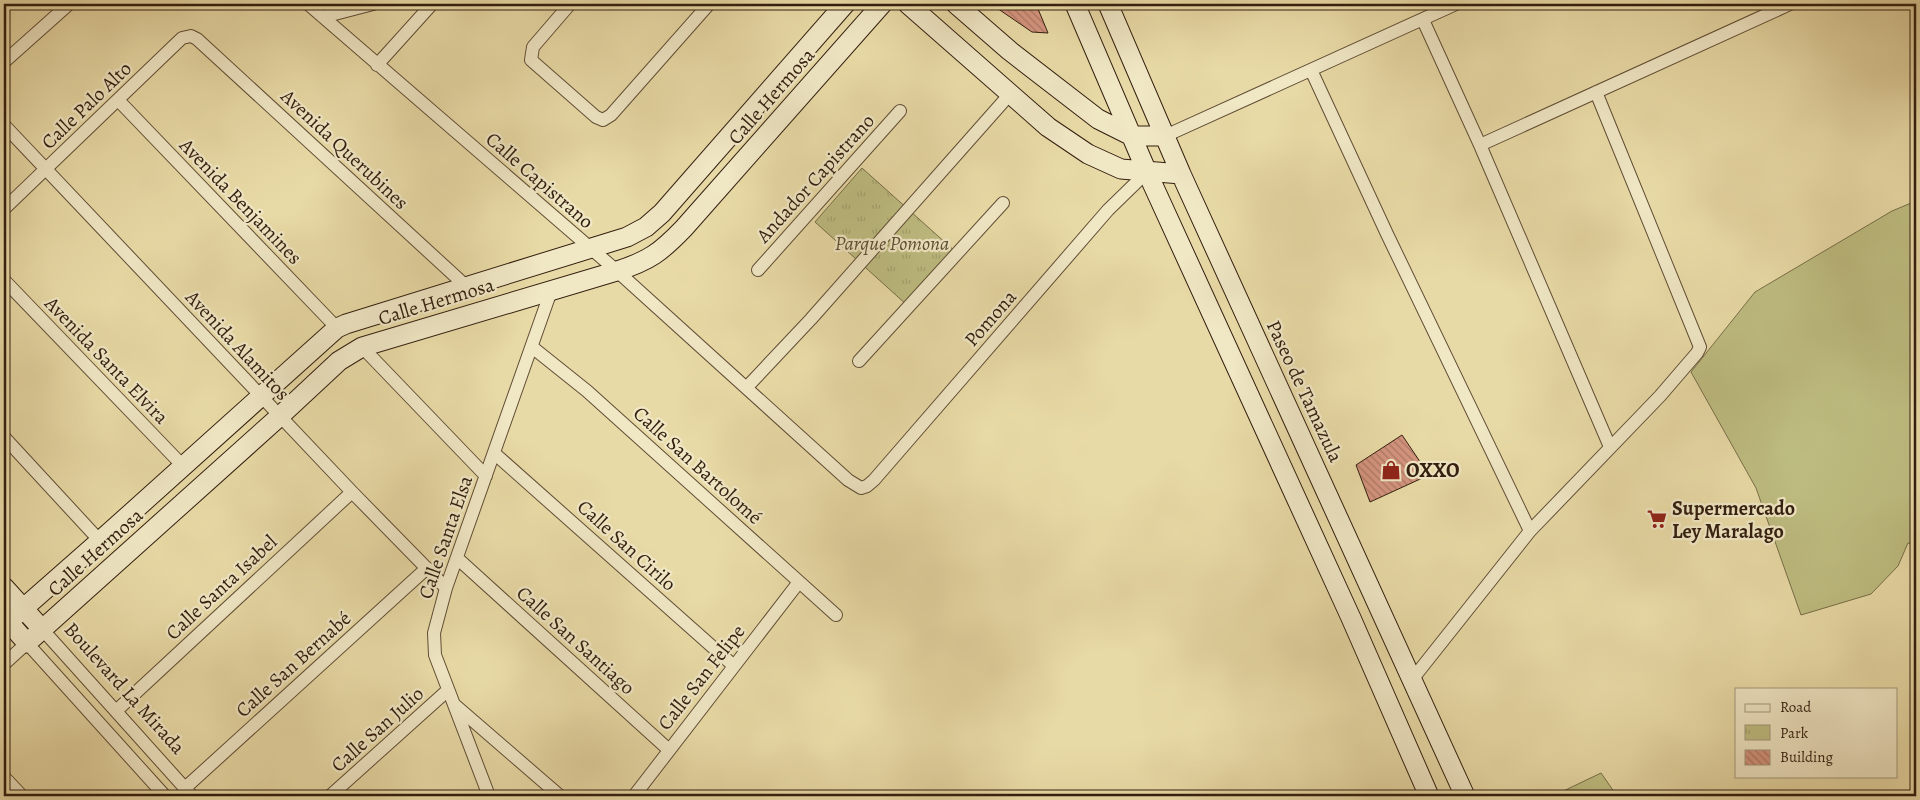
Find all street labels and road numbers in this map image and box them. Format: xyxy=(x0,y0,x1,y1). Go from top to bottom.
street label: Calle Hermosa xyxy=(722,42,821,150)
street label: Calle Palo Alto xyxy=(35,55,137,155)
street label: Avenida Querubines xyxy=(274,82,414,216)
street label: Andador Capistrano xyxy=(749,108,881,249)
street label: Calle Capistrano xyxy=(480,126,599,235)
street label: Avenida Benjamines xyxy=(173,132,308,270)
street label: Calle Hermosa xyxy=(375,271,498,332)
street label: Avenida Alamitos xyxy=(179,284,296,406)
street label: Pomona xyxy=(958,284,1023,352)
street label: Avenida Santa Elvira xyxy=(38,290,175,431)
street label: Paseo de Tamazula xyxy=(1260,316,1350,467)
street label: Calle San Bartolomé xyxy=(627,400,768,531)
street label: Calle Santa Elsa xyxy=(412,471,479,603)
street label: Calle San Cirilo xyxy=(571,494,682,597)
street label: Calle Hermosa xyxy=(42,502,149,602)
street label: Calle Santa Isabel xyxy=(160,529,283,646)
street label: Calle San Santiago xyxy=(511,580,641,701)
street label: Calle San Bernabé xyxy=(230,605,357,723)
street label: Boulevard La Mirada xyxy=(58,616,192,761)
street label: Calle San Felipe xyxy=(652,619,751,736)
street label: Calle San Julio xyxy=(325,680,430,778)

